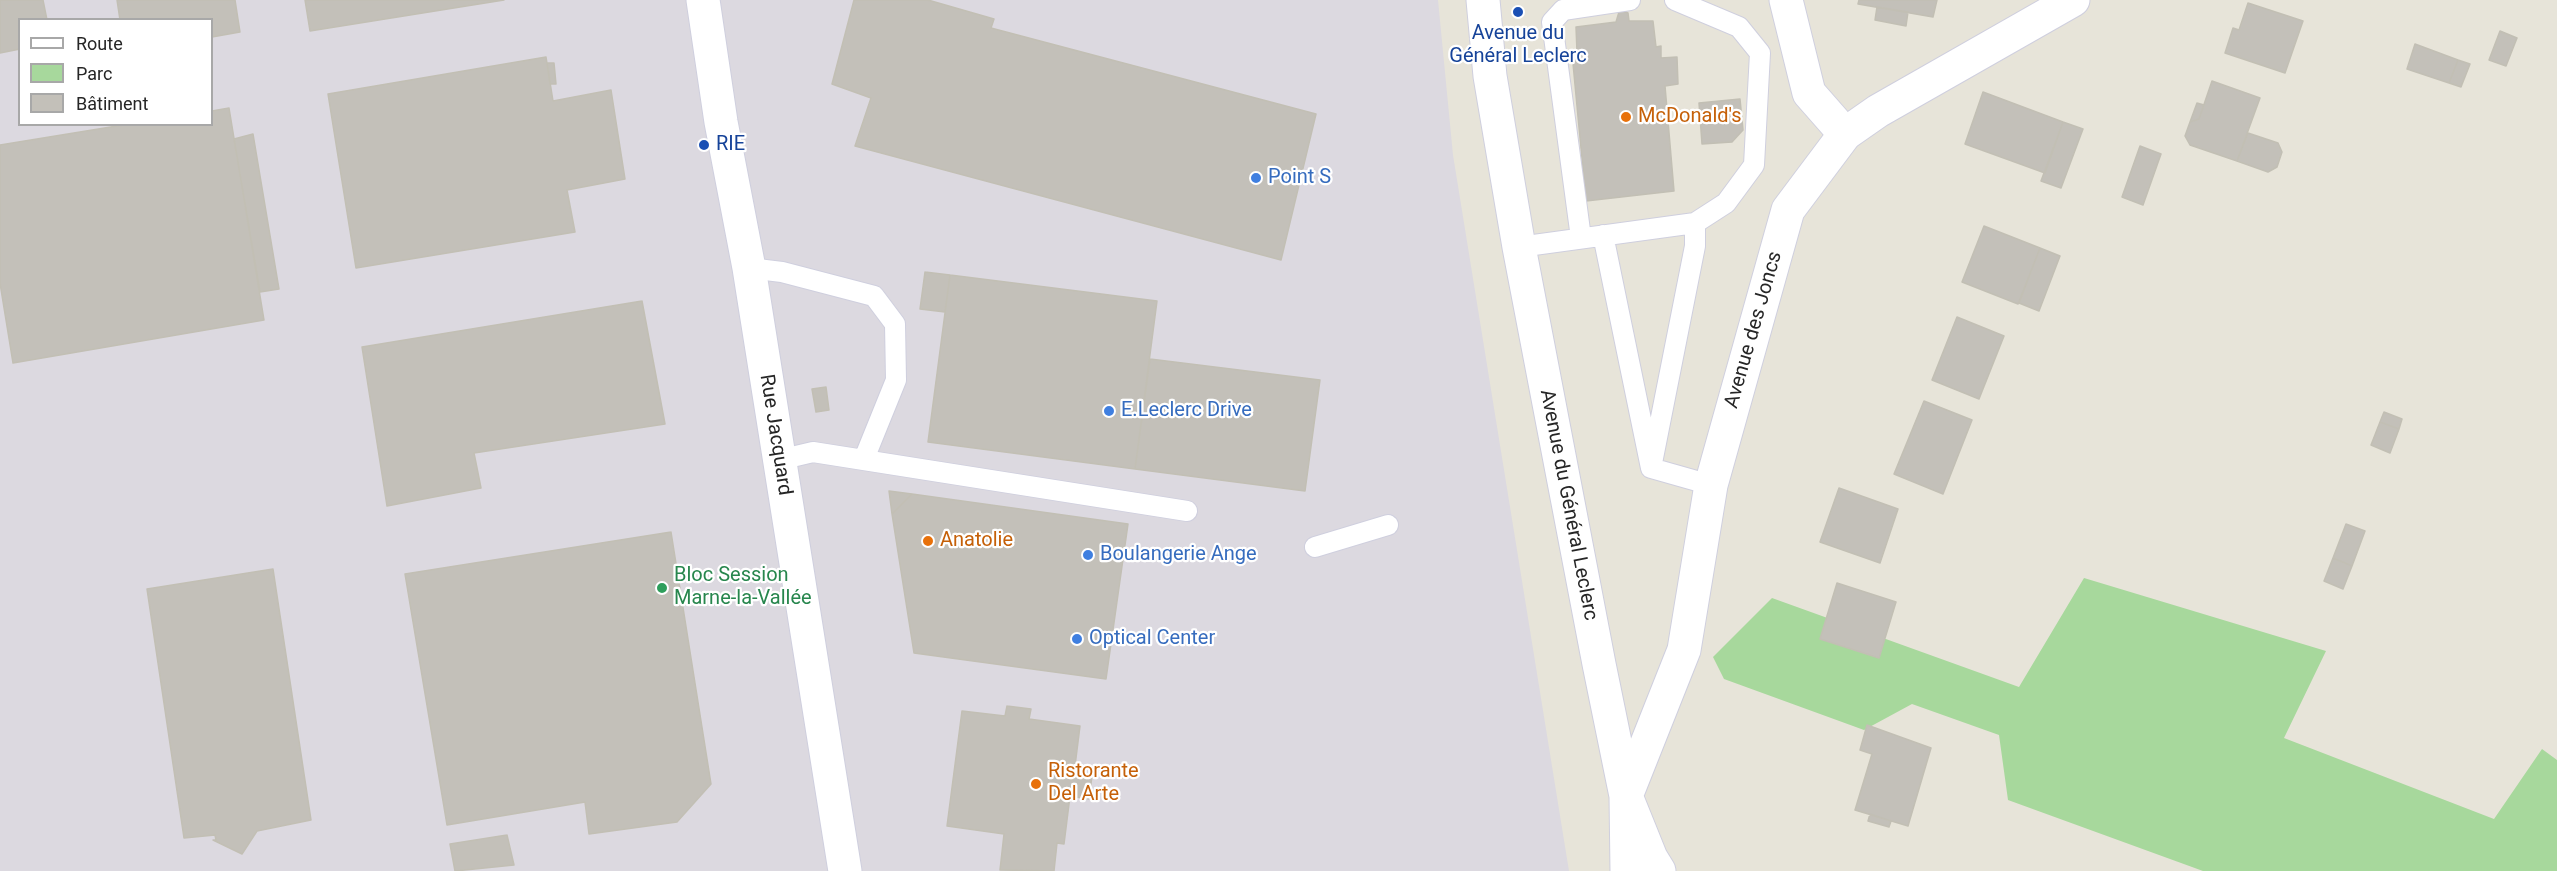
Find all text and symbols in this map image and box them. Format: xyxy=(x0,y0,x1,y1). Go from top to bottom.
marker: Avenue du Général Leclerc xyxy=(1511,5,1525,19)
legend xyxy=(18,18,213,126)
place label: Avenue du Général Leclerc xyxy=(1449,22,1587,69)
text: Route xyxy=(76,33,123,54)
text: Parc xyxy=(76,63,112,84)
text: Bâtiment xyxy=(76,93,148,114)
place label: McDonald's xyxy=(1638,105,1742,129)
marker: McDonald's xyxy=(1619,110,1633,124)
place label: RIE xyxy=(716,133,745,157)
marker: RIE xyxy=(697,138,711,152)
place label: Point S xyxy=(1268,166,1331,190)
marker: Point S xyxy=(1249,171,1263,185)
street label: Avenue des Joncs xyxy=(1720,249,1788,411)
street label: Rue Jacquard xyxy=(754,373,796,497)
street label: Avenue du Général Leclerc xyxy=(1534,387,1602,623)
place label: E.Leclerc Drive xyxy=(1121,399,1252,423)
marker: E.Leclerc Drive xyxy=(1102,404,1116,418)
place label: Anatolie xyxy=(940,529,1013,553)
marker: Anatolie xyxy=(921,534,935,548)
place label: Boulangerie Ange xyxy=(1100,543,1257,567)
marker: Boulangerie Ange xyxy=(1081,548,1095,562)
place label: Bloc Session Marne-la-Vallée xyxy=(674,564,812,611)
marker: Bloc Session Marne-la-Vallée xyxy=(655,581,669,595)
place label: Optical Center xyxy=(1089,627,1215,651)
marker: Optical Center xyxy=(1070,632,1084,646)
place label: Ristorante Del Arte xyxy=(1048,760,1139,807)
marker: Ristorante Del Arte xyxy=(1029,777,1043,791)

